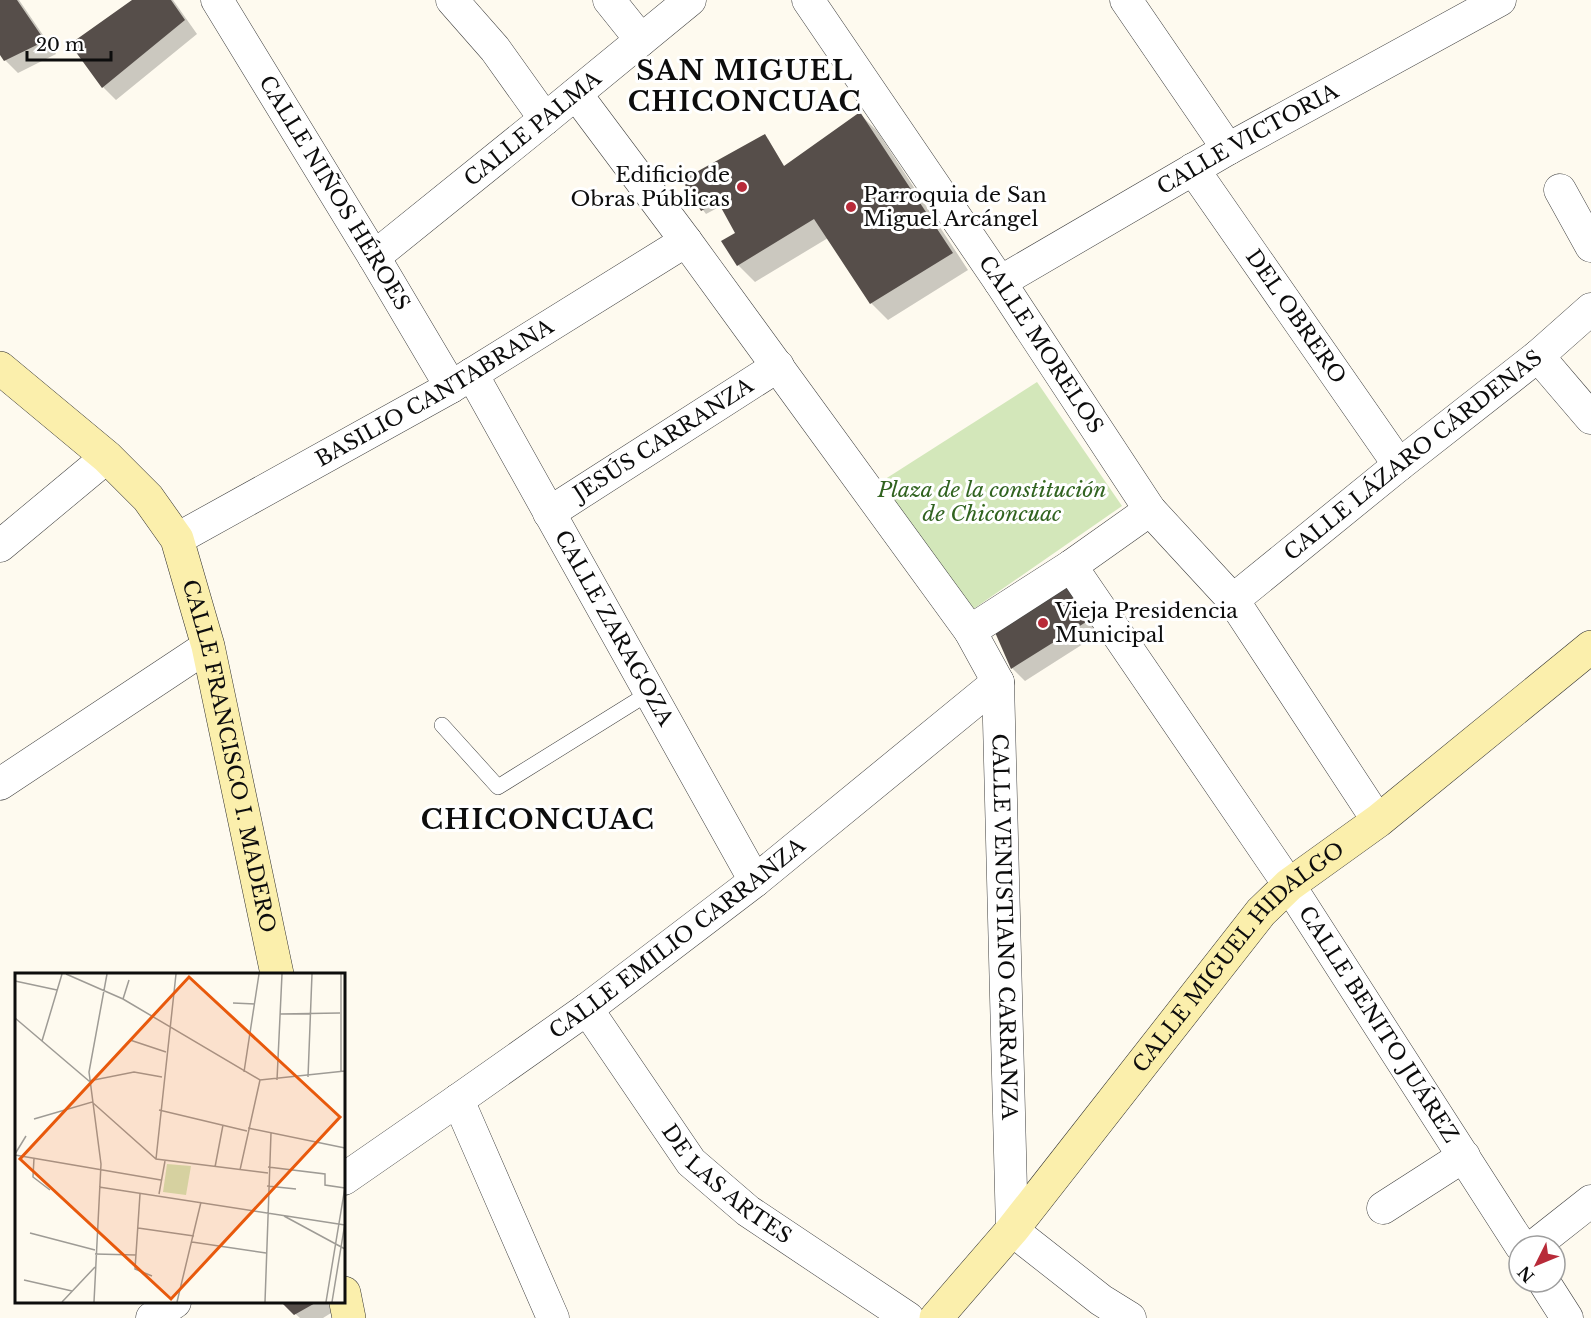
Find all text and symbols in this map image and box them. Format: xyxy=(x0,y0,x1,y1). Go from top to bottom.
scale bar xyxy=(27,24,111,62)
text: 20 m xyxy=(36,34,84,56)
district label: SAN MIGUEL CHICONCUAC xyxy=(628,54,862,118)
street label: CALLE PALMA xyxy=(459,65,607,192)
street label: CALLE NIÑOS HÉROES xyxy=(253,71,416,315)
street label: CALLE VICTORIA xyxy=(1153,78,1344,200)
place label: Edificio de Obras Públicas xyxy=(571,162,730,212)
marker: Edificio de Obras Públicas xyxy=(735,180,749,194)
place label: Parroquia de San Miguel Arcángel xyxy=(863,182,1047,232)
marker: Parroquia de San Miguel Arcángel xyxy=(844,200,858,214)
street label: DEL OBRERO xyxy=(1240,245,1352,389)
street label: CALLE MORELOS xyxy=(973,251,1109,438)
street label: BASILIO CANTABRANA xyxy=(311,313,559,473)
street label: CALLE LÁZARO CÁRDENAS xyxy=(1279,345,1547,566)
street label: JESÚS CARRANZA xyxy=(566,372,759,508)
park label: Plaza de la constitución de Chiconcuac xyxy=(876,477,1107,527)
street label: CALLE ZARAGOZA xyxy=(549,526,679,731)
street label: CALLE FRANCISCO I. MADERO xyxy=(176,577,281,935)
place label: Vieja Presidencia Municipal xyxy=(1054,598,1238,648)
marker: Vieja Presidencia Municipal xyxy=(1036,616,1050,630)
street label: CALLE VENUSTIANO CARRANZA xyxy=(986,733,1022,1121)
district label: CHICONCUAC xyxy=(421,803,655,836)
street label: CALLE EMILIO CARRANZA xyxy=(544,832,811,1044)
street label: CALLE MIGUEL HIDALGO xyxy=(1127,836,1349,1078)
street label: CALLE BENITO JUÁREZ xyxy=(1293,901,1464,1148)
inset map xyxy=(15,973,345,1303)
street label: DE LAS ARTES xyxy=(656,1119,797,1249)
north arrow xyxy=(1507,1234,1567,1294)
text: N xyxy=(1514,1262,1538,1287)

